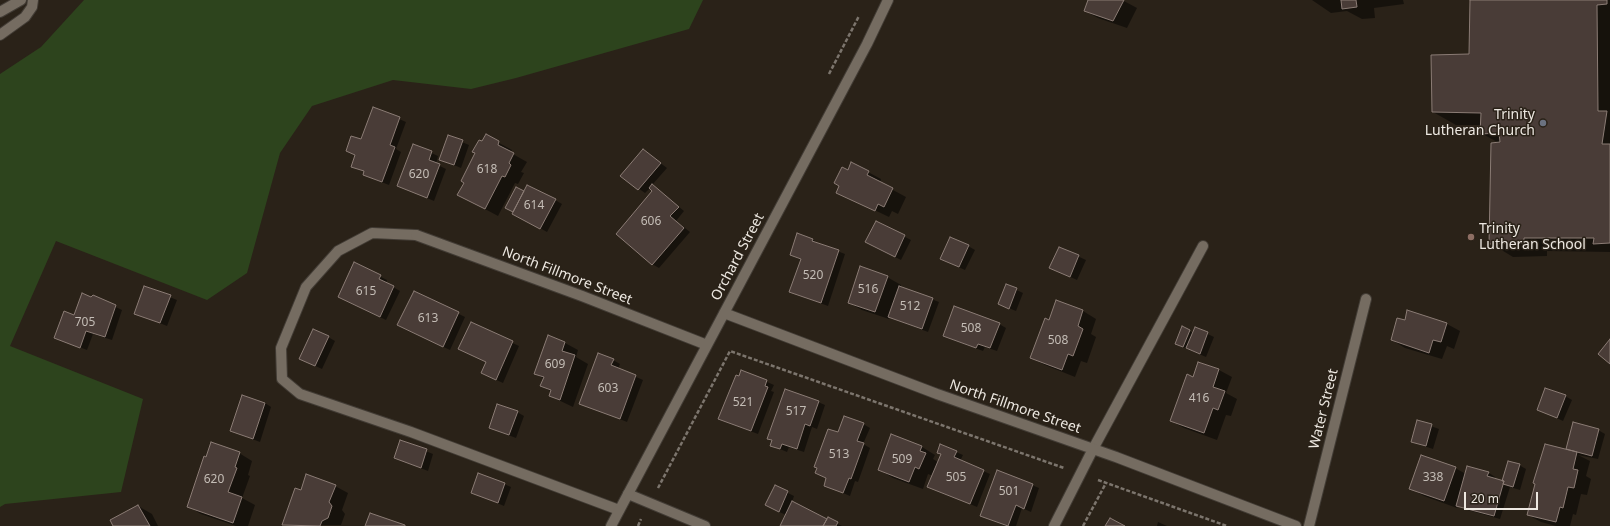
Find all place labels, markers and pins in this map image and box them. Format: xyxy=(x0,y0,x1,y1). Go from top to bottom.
place label: Trinity Lutheran Church xyxy=(1425,107,1535,140)
marker: Trinity Lutheran Church xyxy=(1538,118,1548,128)
place label: Trinity Lutheran School xyxy=(1479,221,1586,254)
marker: Trinity Lutheran School xyxy=(1466,232,1476,242)

